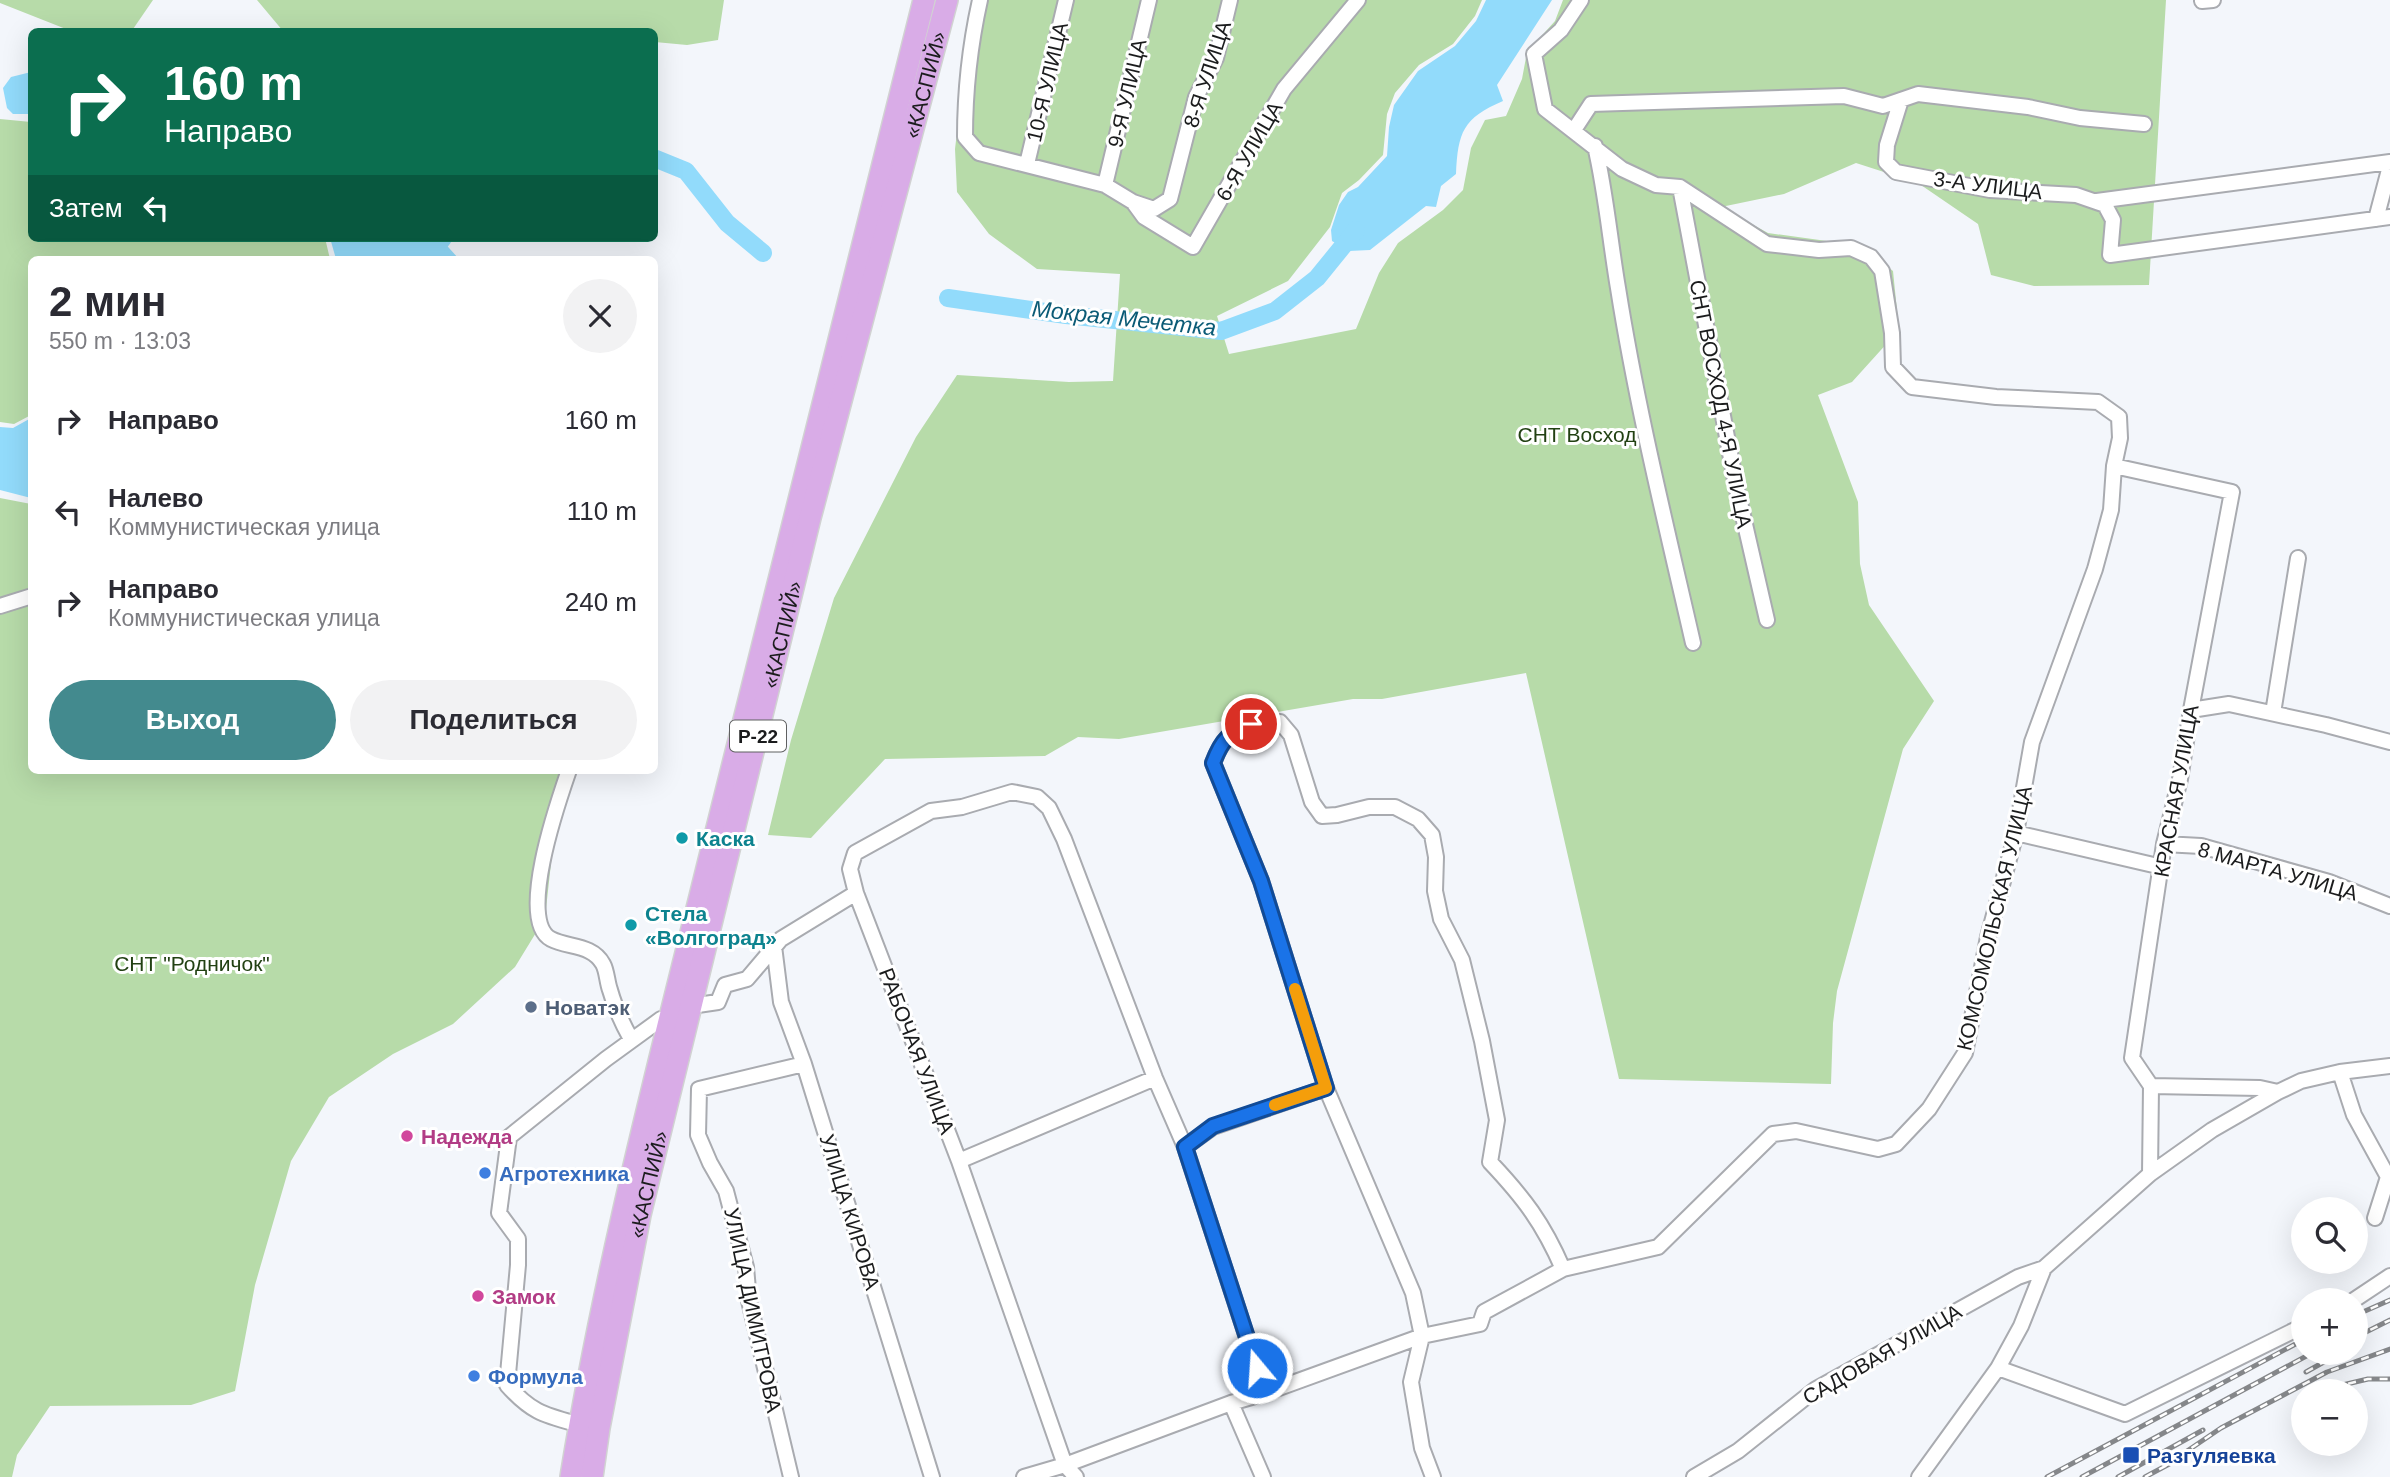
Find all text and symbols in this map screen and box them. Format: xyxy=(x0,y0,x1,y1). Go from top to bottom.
street label: 8-Я УЛИЦА xyxy=(1179,18,1235,130)
street label: 10-Я УЛИЦА xyxy=(1022,20,1072,144)
street label: «КАСПИЙ» xyxy=(899,29,950,141)
street label: 9-Я УЛИЦА xyxy=(1103,36,1151,150)
icon: right xyxy=(49,56,140,147)
text: 160 m xyxy=(164,56,303,110)
street label: 6-Я УЛИЦА xyxy=(1211,97,1287,205)
text: Направо xyxy=(164,113,292,149)
street label: 3-А УЛИЦА xyxy=(1932,167,2044,203)
icon: left xyxy=(137,189,175,227)
text: Затем xyxy=(49,193,123,223)
text: 2 мин xyxy=(49,278,166,325)
street label: СНТ ВОСХОД 4-Я УЛИЦА xyxy=(1686,278,1756,530)
button: close xyxy=(563,279,637,353)
water label: Мокрая Мечетка xyxy=(1031,295,1217,341)
text: 550 m · 13:03 xyxy=(49,328,191,354)
icon: right xyxy=(49,402,87,440)
text: Направо xyxy=(108,405,219,435)
text: 160 m xyxy=(565,405,637,435)
park label: СНТ Восход xyxy=(1518,423,1636,446)
text: Налево xyxy=(108,483,203,513)
icon: left xyxy=(49,493,87,531)
text: 110 m xyxy=(567,496,637,526)
text: Коммунистическая улица xyxy=(108,514,380,540)
text: Направо xyxy=(108,574,219,604)
street label: «КАСПИЙ» xyxy=(757,578,806,690)
icon: right xyxy=(49,584,87,622)
text: 240 m xyxy=(565,587,637,617)
text: Коммунистическая улица xyxy=(108,605,380,631)
button: Выход xyxy=(49,680,336,760)
button: Поделиться xyxy=(350,680,637,760)
pin xyxy=(1221,694,1281,754)
street label: КРАСНАЯ УЛИЦА xyxy=(2149,703,2203,879)
icon: arrive xyxy=(1232,705,1270,743)
road number: Р-22 xyxy=(730,720,786,751)
street label: КОМСОМОЛЬСКАЯ УЛИЦА xyxy=(1952,783,2036,1053)
place label: Каска xyxy=(696,827,755,850)
marker: Каска xyxy=(674,830,690,846)
street label: 8 МАРТА УЛИЦА xyxy=(2195,837,2361,905)
place label: Стела «Волгоград» xyxy=(645,902,777,949)
marker: Стела «Волгоград» xyxy=(623,917,639,933)
park label: СНТ "Родничок" xyxy=(114,952,270,975)
street label: РАБОЧАЯ УЛИЦА xyxy=(875,965,959,1137)
place label: Новатэк xyxy=(545,996,630,1019)
marker: Новатэк xyxy=(523,999,539,1015)
place label: Надежда xyxy=(421,1125,513,1148)
marker: Надежда xyxy=(399,1128,415,1144)
street label: «КАСПИЙ» xyxy=(624,1128,672,1240)
street label: УЛИЦА КИРОВА xyxy=(815,1131,885,1293)
place label: Агротехника xyxy=(499,1162,630,1185)
marker: Агротехника xyxy=(477,1165,493,1181)
map controls xyxy=(2291,1197,2368,1456)
button: search xyxy=(2291,1197,2368,1274)
street label: УЛИЦА ДИМИТРОВА xyxy=(720,1205,786,1415)
place label: Замок xyxy=(492,1285,556,1308)
marker: Замок xyxy=(470,1288,486,1304)
button: + xyxy=(2291,1288,2368,1365)
street label: САДОВАЯ УЛИЦА xyxy=(1799,1299,1965,1409)
position arrow xyxy=(1220,1331,1294,1405)
place label: Формула xyxy=(488,1365,583,1388)
marker: Формула xyxy=(466,1368,482,1384)
button: − xyxy=(2291,1379,2368,1456)
place label: Разгуляевка xyxy=(2147,1444,2276,1467)
marker: Разгуляевка xyxy=(2121,1445,2141,1465)

